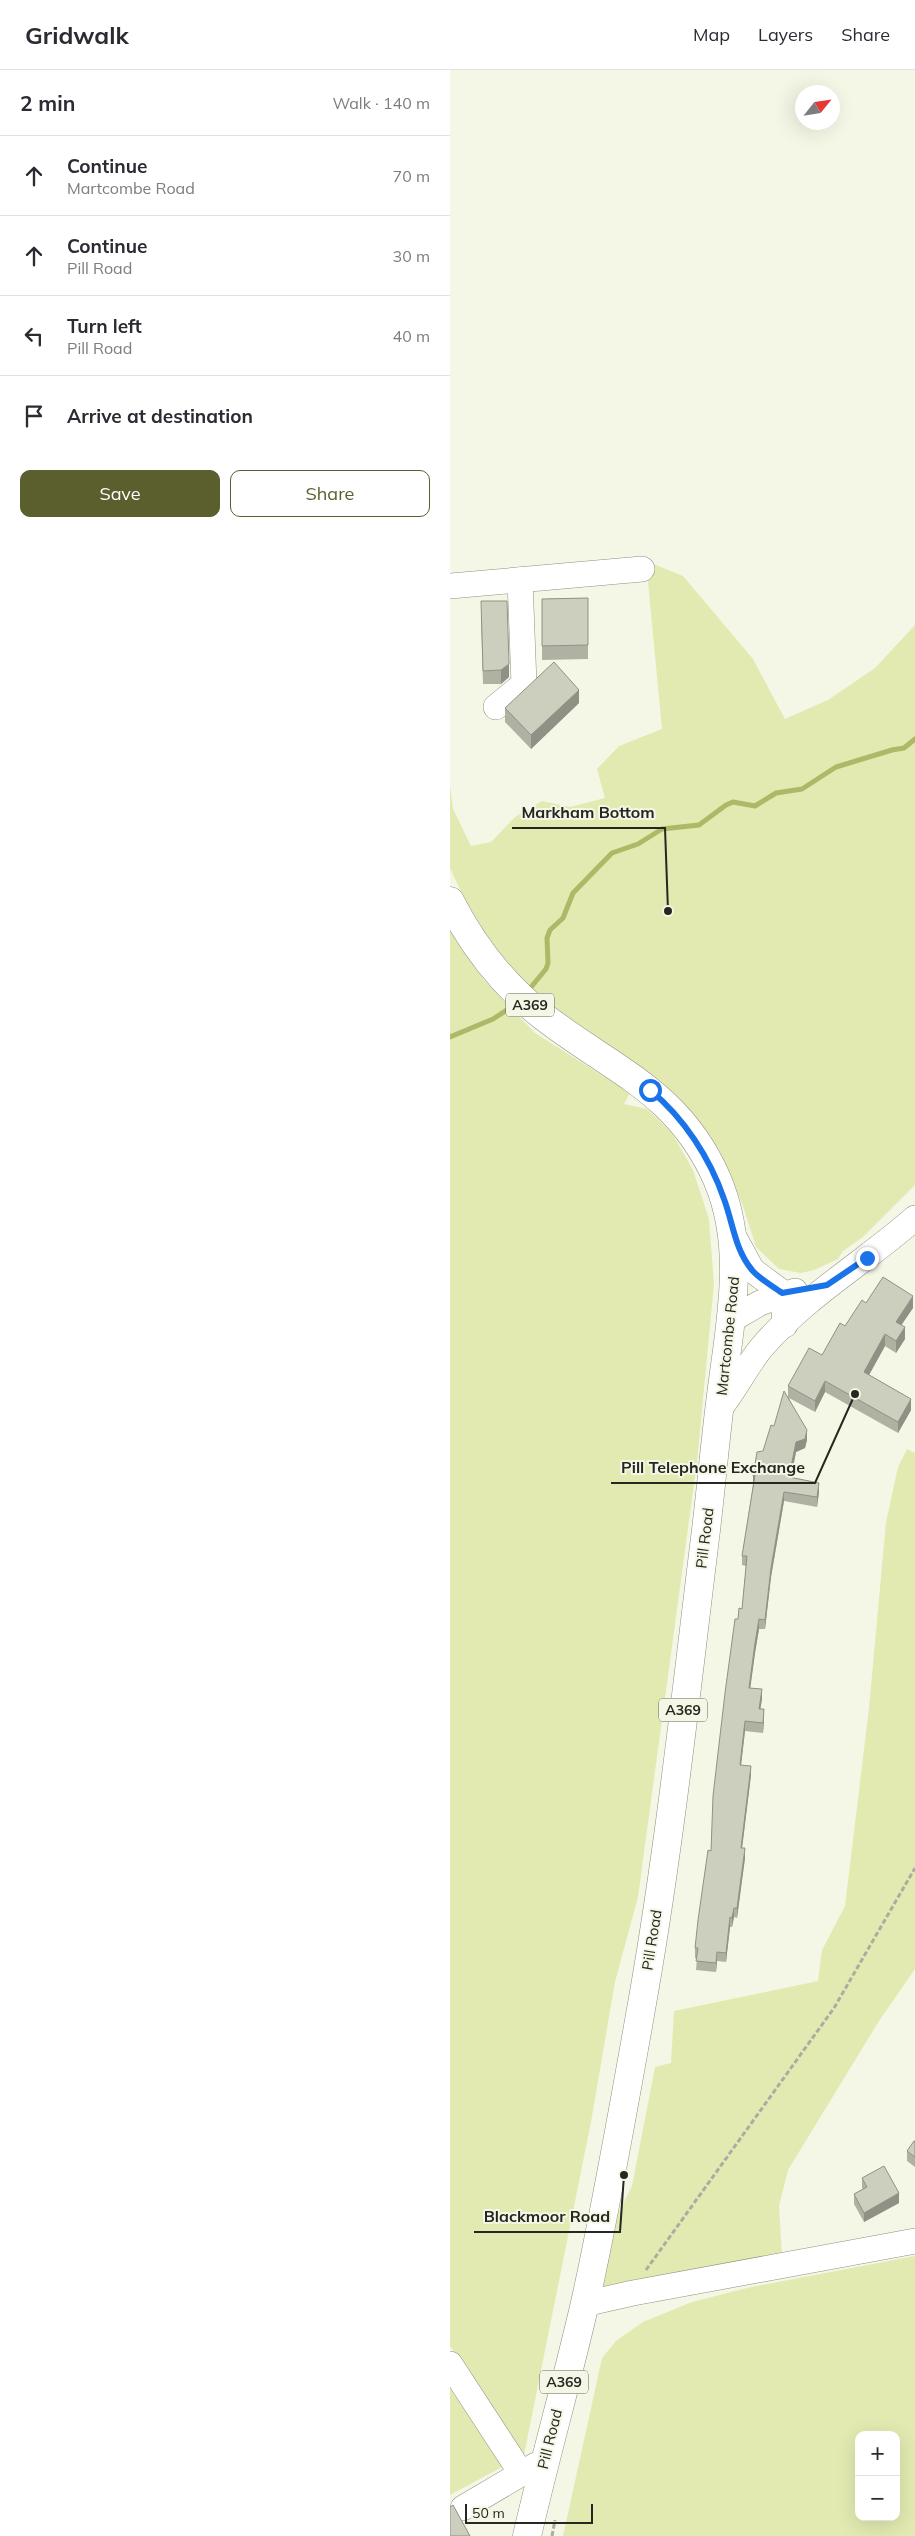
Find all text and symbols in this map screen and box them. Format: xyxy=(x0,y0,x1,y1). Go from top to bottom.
text: Gridwalk xyxy=(25,20,129,50)
text: Map xyxy=(693,23,730,46)
text: Layers xyxy=(758,23,813,46)
text: Share xyxy=(841,23,890,46)
north arrow xyxy=(795,85,840,130)
text: 2 min xyxy=(20,90,75,116)
text: Walk · 140 m xyxy=(332,93,430,113)
text: Continue xyxy=(67,154,147,178)
icon: ahead xyxy=(20,162,48,190)
text: 70 m xyxy=(393,166,430,186)
text: Martcombe Road xyxy=(67,178,195,198)
text: Continue xyxy=(67,234,147,258)
icon: ahead xyxy=(20,242,48,270)
text: 30 m xyxy=(393,246,430,266)
text: Pill Road xyxy=(67,258,132,278)
text: Turn left xyxy=(67,314,142,338)
icon: left xyxy=(20,322,48,350)
text: 40 m xyxy=(393,326,430,346)
text: Pill Road xyxy=(67,338,132,358)
icon: arrive xyxy=(20,402,48,430)
text: Arrive at destination xyxy=(67,404,253,428)
button: Save xyxy=(20,470,220,517)
button: Share xyxy=(230,470,430,517)
callout: Markham Bottom xyxy=(512,797,665,828)
text: Markham Bottom xyxy=(521,802,655,822)
road number: A369 xyxy=(506,994,554,1016)
route start xyxy=(639,1079,662,1102)
route end xyxy=(856,1247,879,1270)
street label: Martcombe Road xyxy=(712,1275,743,1396)
callout: Pill Telephone Exchange xyxy=(611,1452,815,1483)
text: Pill Telephone Exchange xyxy=(621,1457,805,1477)
street label: Pill Road xyxy=(691,1506,718,1569)
road number: A369 xyxy=(659,1698,707,1722)
street label: Pill Road xyxy=(637,1908,666,1972)
callout: Blackmoor Road xyxy=(474,2201,620,2232)
text: Blackmoor Road xyxy=(484,2206,610,2226)
road number: A369 xyxy=(540,2370,588,2394)
street label: Pill Road xyxy=(533,2407,566,2471)
map controls xyxy=(855,2431,900,2521)
button: + xyxy=(855,2431,900,2476)
button: − xyxy=(855,2476,900,2521)
scale bar xyxy=(465,2501,592,2524)
text: 50 m xyxy=(472,2504,505,2522)

